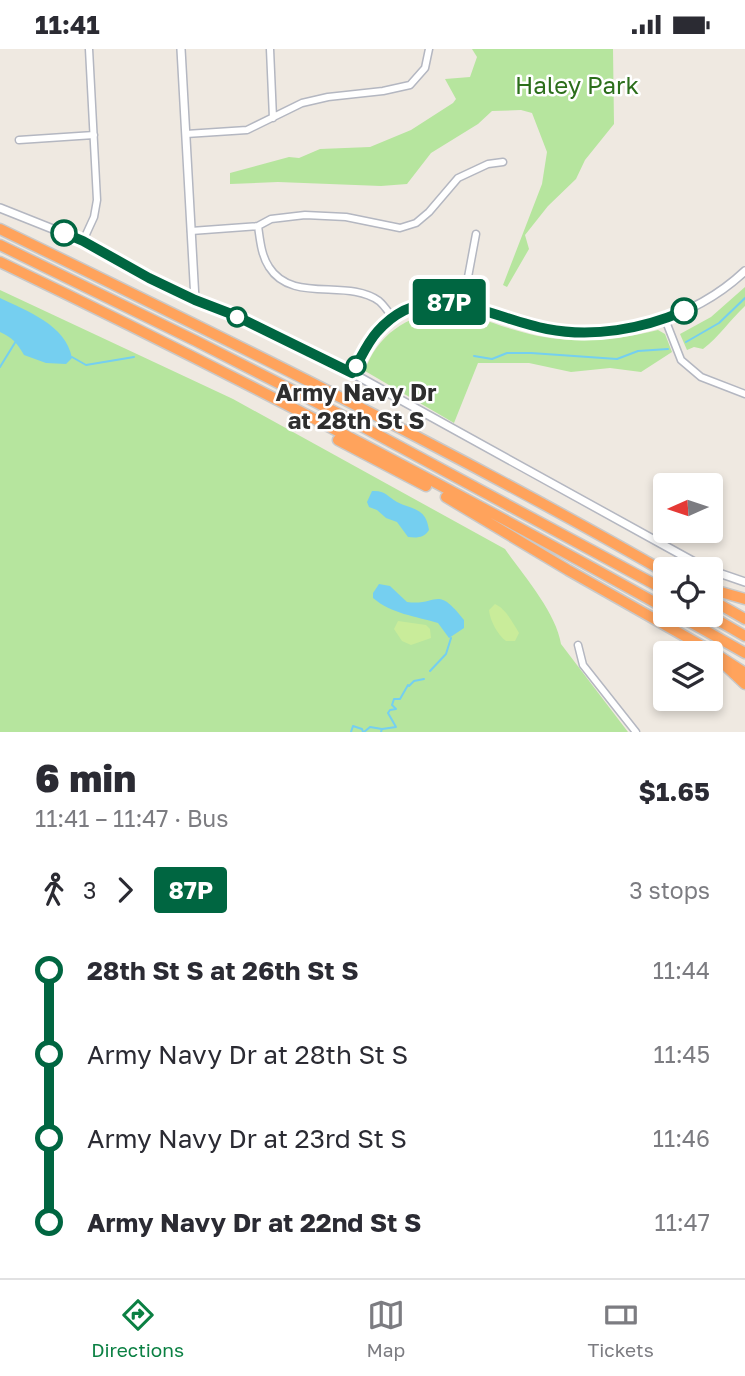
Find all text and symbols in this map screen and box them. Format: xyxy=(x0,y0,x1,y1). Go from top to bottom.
text: 11:41 xyxy=(35,9,100,40)
park label: Haley Park xyxy=(515,70,639,99)
unlabelled marker xyxy=(51,220,77,246)
line badge: 87P xyxy=(409,279,489,325)
text: 87P xyxy=(427,287,471,316)
unlabelled marker xyxy=(671,298,697,324)
unlabelled marker xyxy=(227,307,247,327)
marker: Army Navy Dr at 28th St S xyxy=(346,356,366,376)
place label: Army Navy Dr at 28th St S xyxy=(275,377,437,434)
north arrow xyxy=(653,473,723,543)
map controls xyxy=(653,473,723,711)
button: locate xyxy=(653,557,723,627)
button: layers xyxy=(653,641,723,711)
text: 6 min xyxy=(35,755,136,800)
text: $1.65 xyxy=(638,776,710,807)
text: 11:41 – 11:47 · Bus xyxy=(35,804,228,832)
icon: walk xyxy=(35,871,73,909)
icon: forward xyxy=(106,871,144,909)
text: 87P xyxy=(168,875,213,904)
text: 3 xyxy=(83,876,96,904)
text: 3 stops xyxy=(629,876,710,904)
text: 28th St S at 26th St S xyxy=(87,955,359,986)
text: 11:44 xyxy=(653,956,710,984)
text: Army Navy Dr at 28th St S xyxy=(87,1039,408,1070)
text: 11:45 xyxy=(653,1040,710,1068)
text: Army Navy Dr at 23rd St S xyxy=(87,1123,407,1154)
text: 11:46 xyxy=(653,1124,710,1152)
text: Army Navy Dr at 22nd St S xyxy=(87,1207,421,1238)
text: 11:47 xyxy=(655,1208,710,1236)
tab: Directions xyxy=(91,1296,184,1361)
tab: Map xyxy=(366,1296,405,1361)
tab: Tickets xyxy=(588,1296,654,1361)

